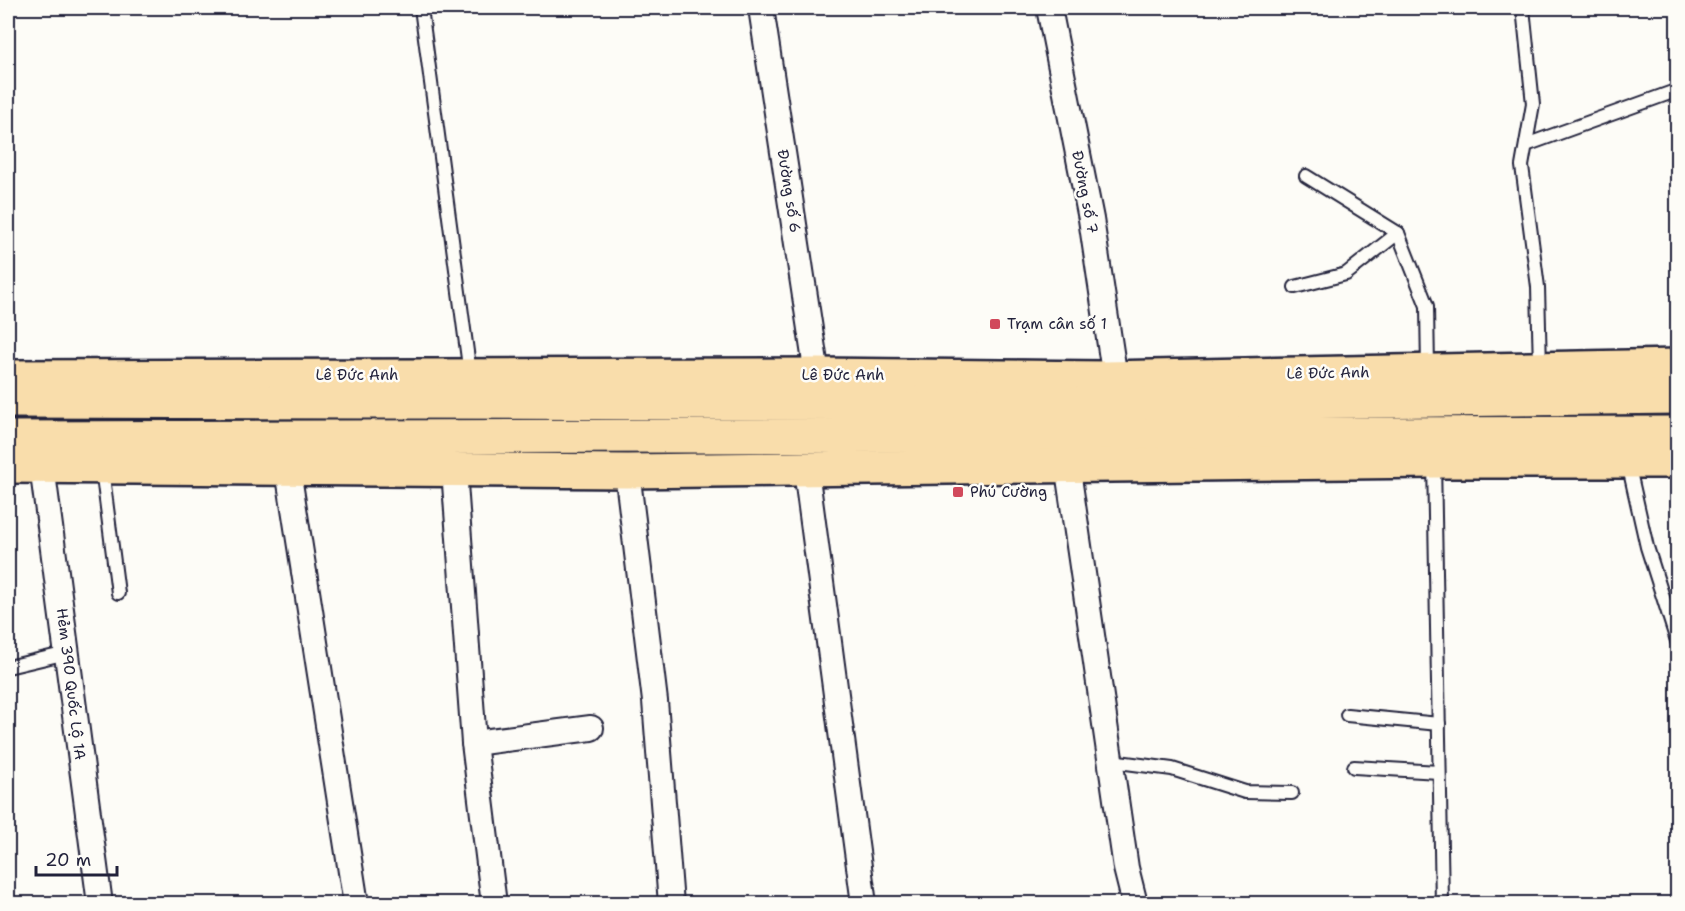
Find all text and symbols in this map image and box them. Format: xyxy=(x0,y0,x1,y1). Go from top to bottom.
street label: Đường số 6 xyxy=(773,148,805,234)
street label: Đường số 7 xyxy=(1067,149,1103,235)
place label: Trạm cân số 1 xyxy=(1007,314,1107,334)
marker: Trạm cân số 1 xyxy=(988,317,1002,331)
street label: Lê Đức Anh xyxy=(1286,362,1370,384)
street label: Lê Đức Anh xyxy=(316,365,398,385)
street label: Lê Đức Anh xyxy=(802,365,884,385)
place label: Phú Cường xyxy=(970,482,1047,502)
marker: Phú Cường xyxy=(951,485,965,499)
street label: Hẻm 390 Quốc Lộ 1A xyxy=(52,607,90,761)
scale bar xyxy=(36,839,117,877)
text: 20 m xyxy=(45,848,91,872)

